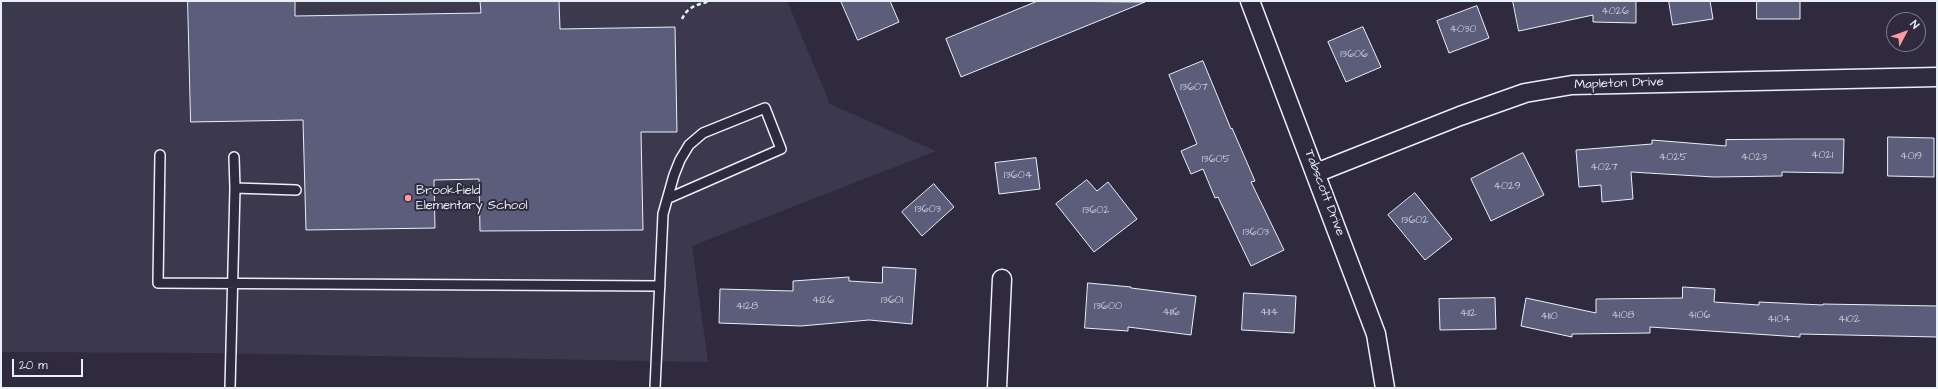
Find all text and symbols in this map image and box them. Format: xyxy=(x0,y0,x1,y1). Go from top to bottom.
house number: 4026 xyxy=(1601,5,1629,19)
north arrow xyxy=(1886,12,1926,52)
text: N xyxy=(1907,17,1923,32)
house number: 4030 xyxy=(1450,23,1476,37)
house number: 13606 xyxy=(1340,48,1368,62)
street label: Mapleton Drive xyxy=(1574,75,1664,93)
house number: 13607 xyxy=(1180,81,1208,95)
street label: Tabscott Drive xyxy=(1300,148,1348,238)
house number: 4021 xyxy=(1811,149,1833,163)
house number: 4019 xyxy=(1900,150,1922,164)
house number: 4025 xyxy=(1659,151,1687,165)
house number: 4023 xyxy=(1741,151,1767,165)
house number: 13605 xyxy=(1202,153,1230,167)
house number: 4027 xyxy=(1590,161,1618,175)
house number: 13604 xyxy=(1004,169,1032,183)
house number: 4029 xyxy=(1494,180,1520,194)
place label: Brookfield Elementary School xyxy=(416,183,527,214)
marker: Brookfield Elementary School xyxy=(403,193,413,203)
house number: 13603 xyxy=(915,203,941,217)
house number: 13602 xyxy=(1082,204,1110,218)
house number: 13602 xyxy=(1401,214,1429,228)
house number: 13603 xyxy=(1243,226,1269,240)
house number: 4126 xyxy=(812,294,834,308)
house number: 13601 xyxy=(881,294,903,308)
house number: 4128 xyxy=(736,300,758,314)
house number: 13600 xyxy=(1094,300,1122,314)
house number: 4116 xyxy=(1162,306,1180,320)
house number: 4114 xyxy=(1260,306,1278,320)
house number: 4112 xyxy=(1460,307,1476,321)
house number: 4108 xyxy=(1612,309,1634,323)
house number: 4106 xyxy=(1688,309,1710,323)
house number: 4110 xyxy=(1540,310,1558,324)
house number: 4104 xyxy=(1767,313,1791,327)
house number: 4102 xyxy=(1838,313,1860,327)
scale bar xyxy=(14,351,85,377)
text: 20 m xyxy=(19,357,48,374)

